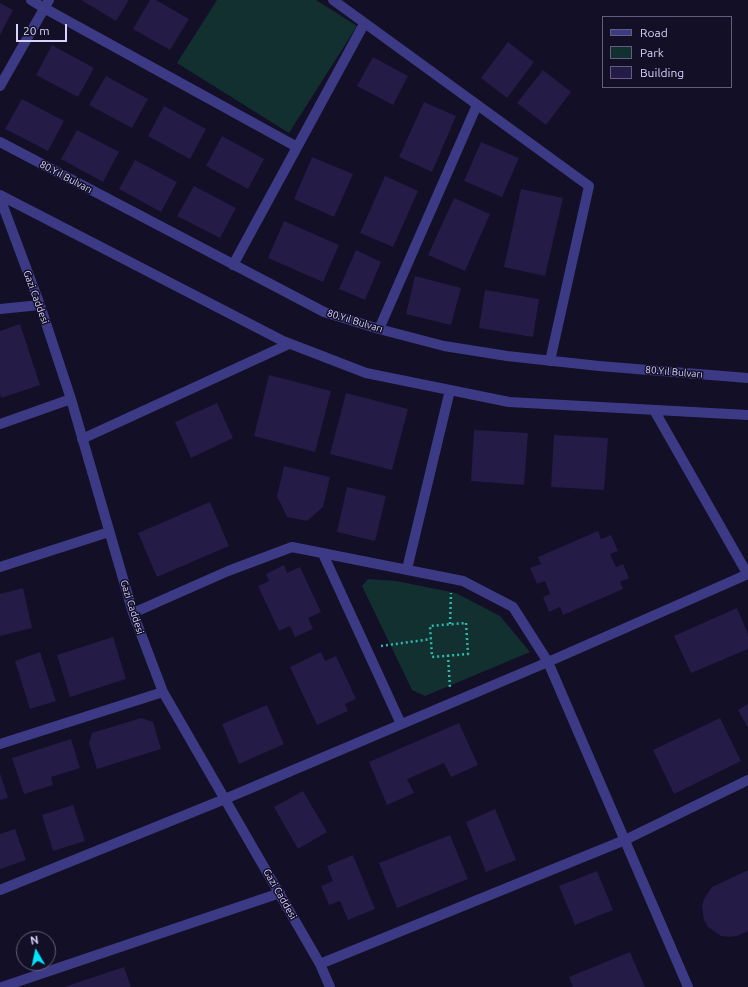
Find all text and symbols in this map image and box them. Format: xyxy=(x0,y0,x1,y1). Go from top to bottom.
scale bar xyxy=(18,16,69,42)
legend xyxy=(602,16,732,88)
text: 20 m xyxy=(23,24,50,37)
text: Road xyxy=(640,26,668,39)
text: Park xyxy=(640,46,664,59)
text: Building xyxy=(640,66,684,79)
street label: 80.Yıl Bulvarı xyxy=(38,158,94,196)
street label: Gazi Caddesi xyxy=(21,268,51,326)
street label: 80.Yıl Bulvarı xyxy=(326,307,384,335)
street label: 80.Yıl Bulvarı xyxy=(645,364,703,380)
street label: Gazi Caddesi xyxy=(118,578,146,636)
street label: Gazi Caddesi xyxy=(261,867,299,921)
north arrow xyxy=(16,931,56,971)
text: N xyxy=(29,934,39,947)

